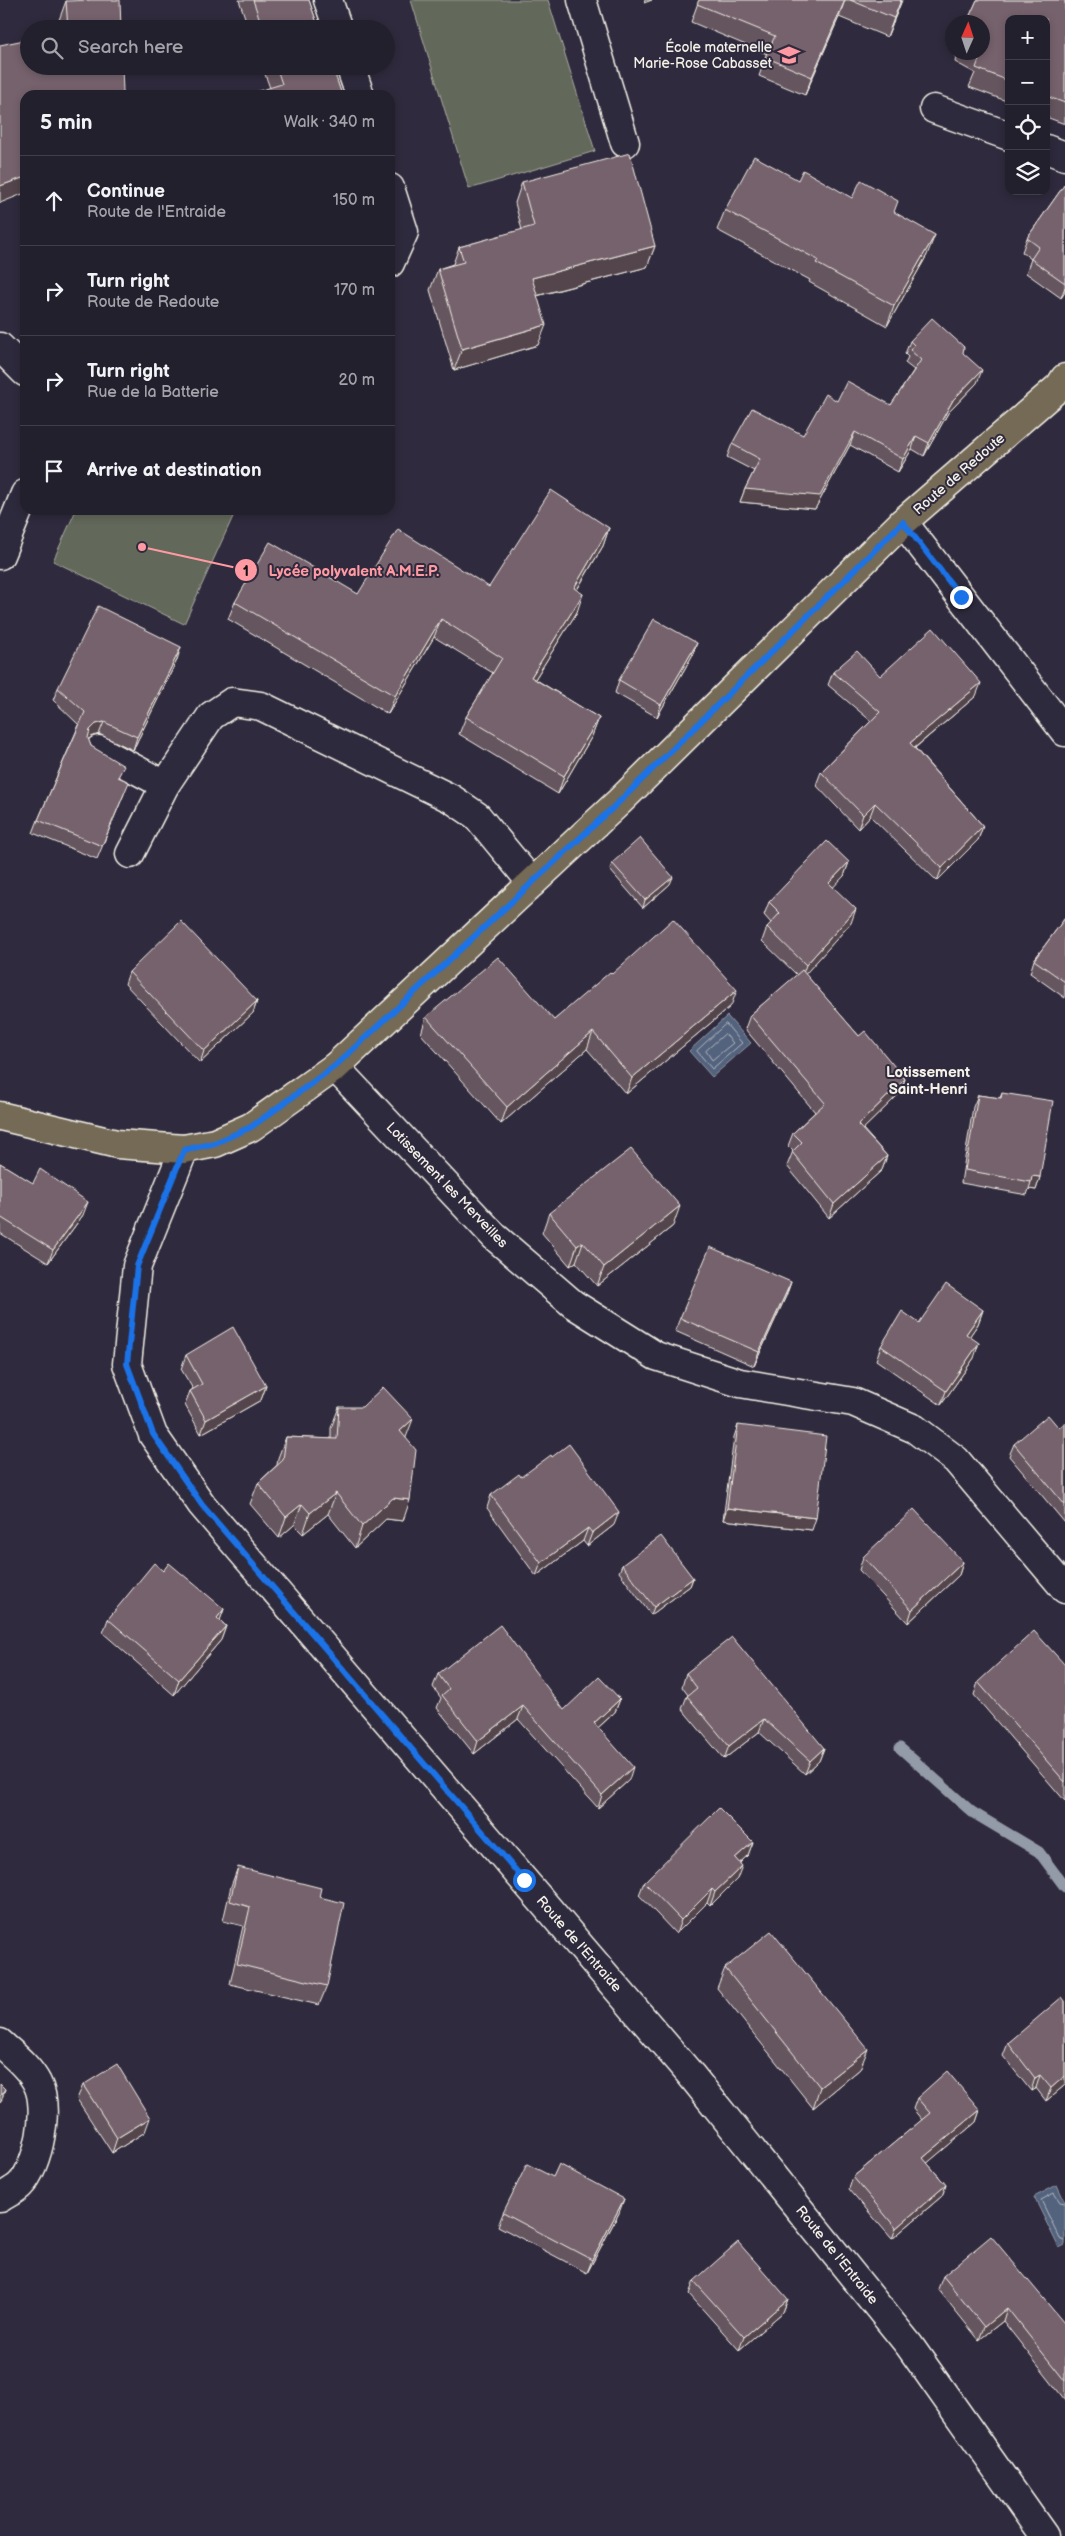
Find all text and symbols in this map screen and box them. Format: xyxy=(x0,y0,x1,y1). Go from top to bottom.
north arrow xyxy=(945,15,990,60)
map controls xyxy=(1005,15,1050,195)
button: + xyxy=(1005,15,1050,60)
search box xyxy=(20,20,395,75)
icon: search xyxy=(38,34,66,62)
text: Search here xyxy=(78,36,183,59)
place label: École maternelle Marie-Rose Cabasset xyxy=(633,38,773,72)
school or university icon: École maternelle Marie-Rose Cabasset xyxy=(776,42,802,68)
button: − xyxy=(1005,60,1050,105)
button: locate xyxy=(1005,105,1050,150)
text: 5 min xyxy=(40,110,93,135)
text: Walk · 340 m xyxy=(284,113,375,132)
button: layers xyxy=(1005,150,1050,195)
text: Continue xyxy=(87,180,165,203)
icon: ahead xyxy=(40,187,68,215)
text: 150 m xyxy=(333,191,375,210)
text: Route de l'Entraide xyxy=(87,203,226,222)
text: Turn right xyxy=(87,270,170,293)
icon: right xyxy=(40,277,68,305)
text: 170 m xyxy=(334,281,375,300)
text: Route de Redoute xyxy=(87,293,219,312)
text: Turn right xyxy=(87,360,170,383)
icon: right xyxy=(40,367,68,395)
text: 20 m xyxy=(339,371,375,390)
text: Rue de la Batterie xyxy=(87,383,219,402)
street label: Route de Redoute xyxy=(910,430,1008,518)
icon: arrive xyxy=(40,457,68,485)
text: Arrive at destination xyxy=(87,459,262,482)
callout: Lycée polyvalent A.M.E.P. xyxy=(234,555,449,585)
text: 1 xyxy=(243,562,249,581)
text: Lycée polyvalent A.M.E.P. xyxy=(269,562,439,581)
route end xyxy=(950,586,973,609)
district label: Lotissement Saint-Henri xyxy=(886,1063,970,1099)
street label: Lotissement les Merveilles xyxy=(383,1119,512,1251)
route start xyxy=(513,1869,536,1892)
street label: Route de l'Entraide xyxy=(533,1893,625,1995)
street label: Route de l'Entraide xyxy=(792,2202,882,2308)

